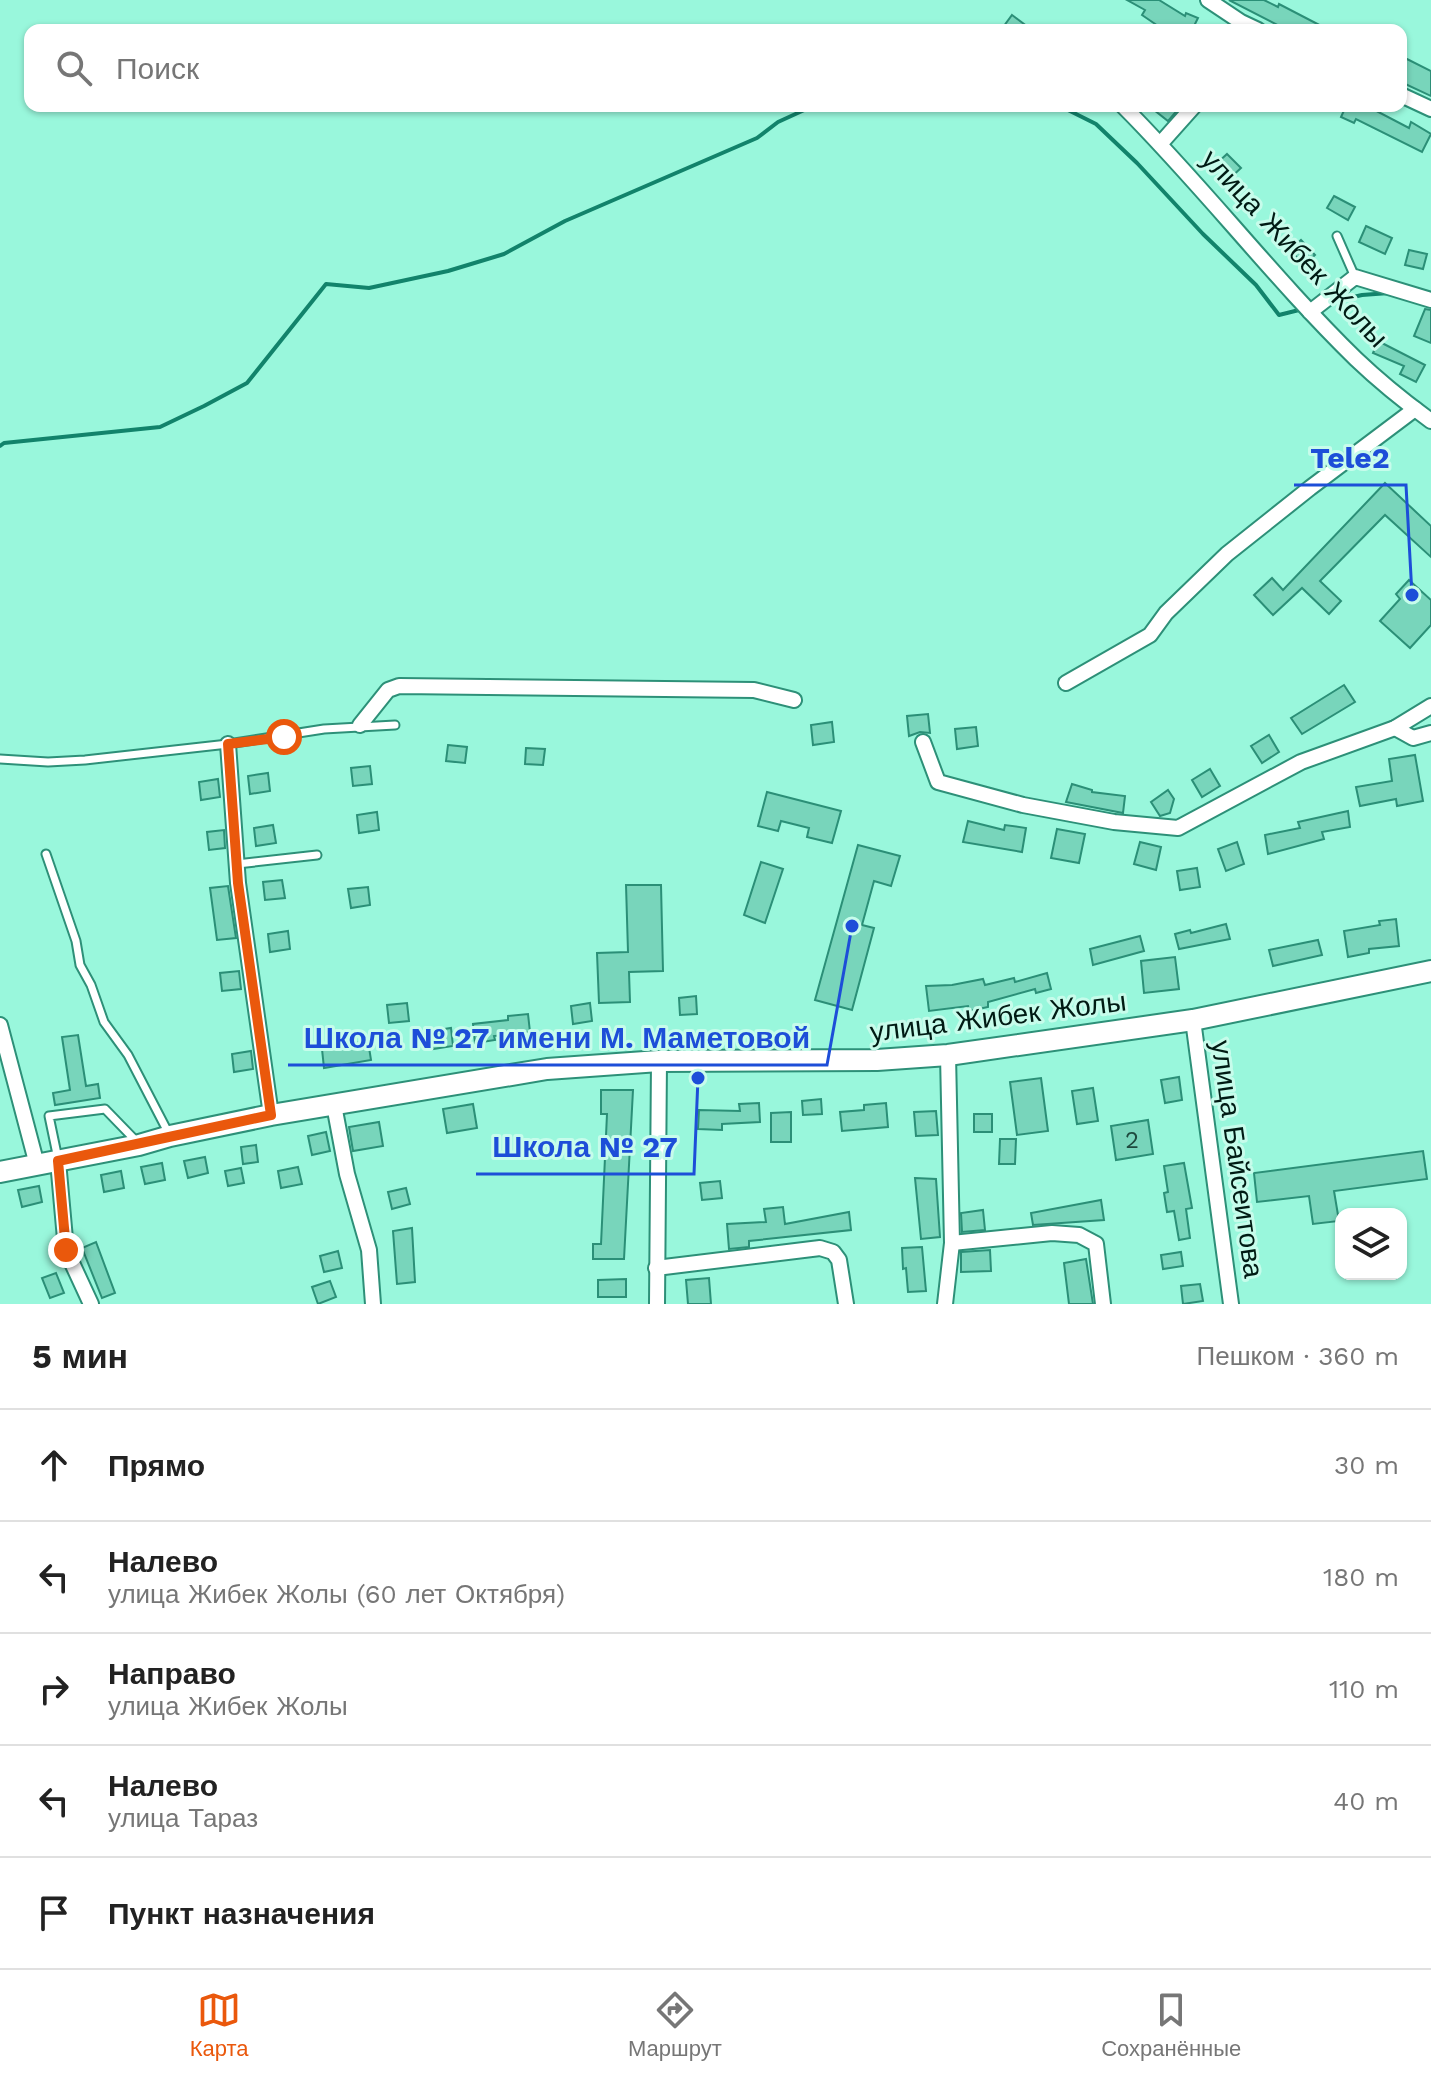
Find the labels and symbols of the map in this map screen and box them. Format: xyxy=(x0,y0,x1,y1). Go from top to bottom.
street label: улица Жибек Жолы xyxy=(1195,143,1395,354)
callout: Tele2 xyxy=(1294,431,1406,485)
text: Tele2 xyxy=(1310,440,1390,475)
route start xyxy=(266,719,302,755)
street label: улица Жибек Жолы xyxy=(868,984,1128,1049)
callout: Школа № 27 имени М. Маметовой xyxy=(288,1011,827,1065)
text: Школа № 27 имени М. Маметовой xyxy=(304,1020,810,1055)
street label: улица Байсеитова xyxy=(1204,1038,1271,1280)
callout: Школа № 27 xyxy=(476,1120,694,1174)
house number: 2 xyxy=(1125,1126,1139,1154)
text: Школа № 27 xyxy=(492,1129,678,1164)
route end xyxy=(48,1232,84,1268)

